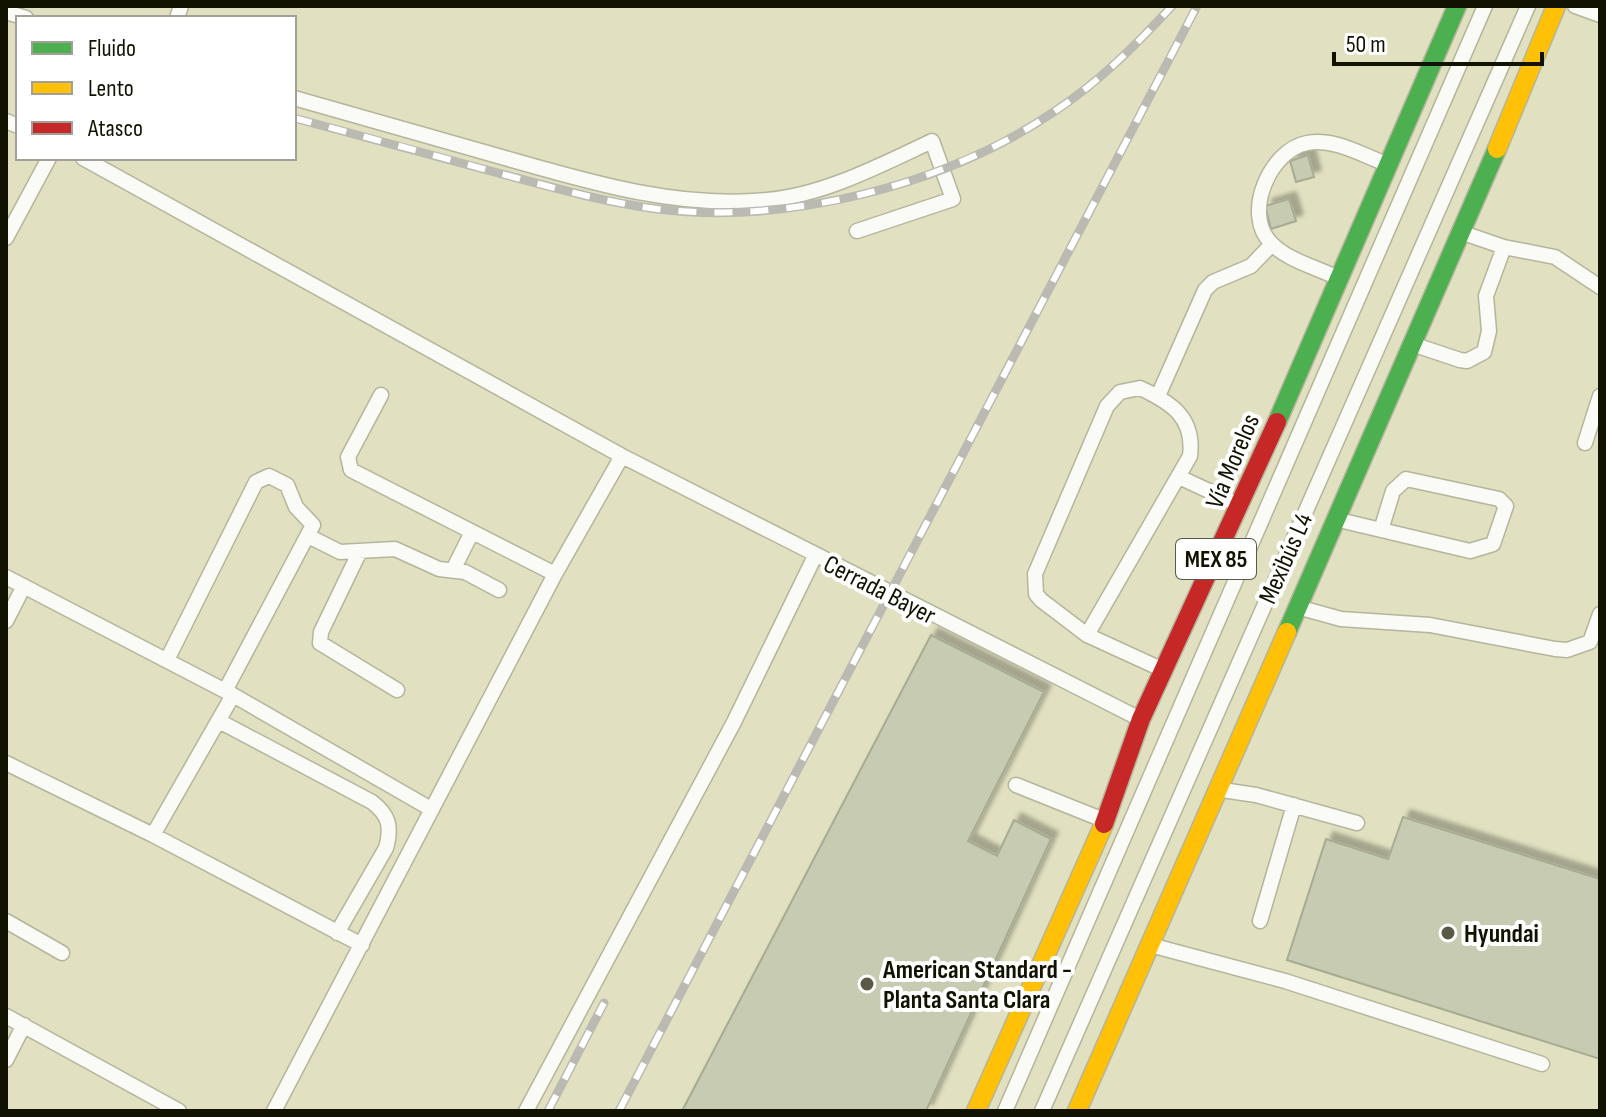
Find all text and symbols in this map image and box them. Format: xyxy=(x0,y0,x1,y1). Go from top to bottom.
legend xyxy=(16,16,296,160)
scale bar xyxy=(1334,16,1542,66)
text: 50 m xyxy=(1346,30,1386,59)
text: Fluido xyxy=(88,34,136,63)
text: Lento xyxy=(88,74,134,103)
text: Atasco xyxy=(87,114,143,143)
street label: Vía Morelos xyxy=(1200,410,1267,513)
street label: Mexibús L4 xyxy=(1253,508,1320,609)
road number: MEX 85 xyxy=(1176,539,1256,579)
street label: Cerrada Bayer xyxy=(818,549,941,632)
place label: Hyundai xyxy=(1464,919,1539,950)
marker: Hyundai xyxy=(1439,924,1457,942)
place label: American Standard - Planta Santa Clara xyxy=(882,955,1072,1016)
marker: American Standard - Planta Santa Clara xyxy=(858,975,876,993)

